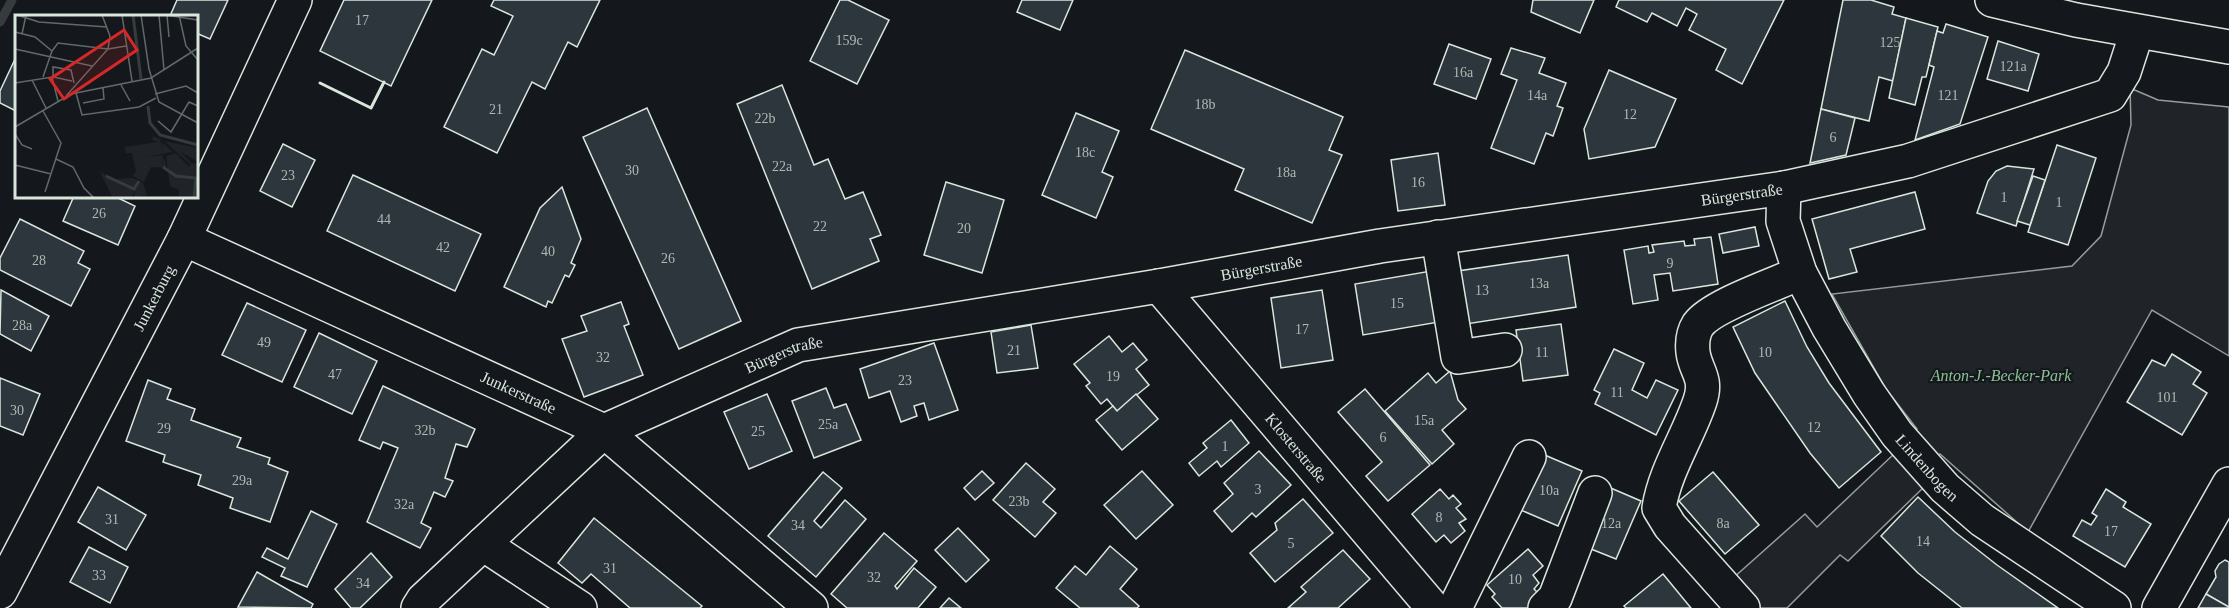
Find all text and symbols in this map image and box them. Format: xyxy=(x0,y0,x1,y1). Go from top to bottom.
house number: 17 xyxy=(355,13,369,28)
inset map xyxy=(15,15,198,198)
house number: 159c xyxy=(835,33,863,48)
house number: 125 xyxy=(1880,35,1901,50)
house number: 121a xyxy=(1999,59,2027,74)
house number: 16a xyxy=(1453,65,1474,80)
house number: 14a xyxy=(1527,88,1548,103)
house number: 121 xyxy=(1938,88,1959,103)
house number: 18b xyxy=(1195,97,1216,112)
house number: 21 xyxy=(489,102,503,117)
house number: 12 xyxy=(1623,107,1637,122)
house number: 22b xyxy=(755,111,776,126)
house number: 6 xyxy=(1830,130,1837,145)
house number: 18c xyxy=(1075,145,1095,160)
house number: 22a xyxy=(772,159,793,174)
house number: 30 xyxy=(625,163,639,178)
house number: 18a xyxy=(1276,165,1297,180)
house number: 23 xyxy=(281,168,295,183)
house number: 16 xyxy=(1411,175,1425,190)
street label: Bürgerstraße xyxy=(1700,180,1784,209)
house number: 1 xyxy=(2001,190,2008,205)
house number: 1 xyxy=(2056,195,2063,210)
house number: 26 xyxy=(92,206,106,221)
house number: 44 xyxy=(377,212,391,227)
house number: 22 xyxy=(813,219,827,234)
house number: 20 xyxy=(957,221,971,236)
house number: 42 xyxy=(436,240,450,255)
house number: 40 xyxy=(541,244,555,259)
house number: 26 xyxy=(661,251,675,266)
street label: Bürgerstraße xyxy=(1219,252,1303,284)
house number: 28 xyxy=(32,253,46,268)
house number: 9 xyxy=(1667,256,1674,271)
street label: Junkerburg xyxy=(130,262,179,334)
house number: 13a xyxy=(1529,276,1550,291)
house number: 13 xyxy=(1475,283,1489,298)
house number: 15 xyxy=(1390,296,1404,311)
house number: 28a xyxy=(12,318,33,333)
house number: 17 xyxy=(1295,322,1309,337)
street label: Bürgerstraße xyxy=(742,333,824,377)
house number: 49 xyxy=(257,335,271,350)
house number: 21 xyxy=(1007,343,1021,358)
house number: 11 xyxy=(1535,345,1549,360)
house number: 10 xyxy=(1758,345,1772,360)
house number: 32 xyxy=(596,350,610,365)
house number: 47 xyxy=(328,367,342,382)
park label: Anton-J.-Becker-Park xyxy=(1930,367,2072,384)
street label: Junkerstraße xyxy=(478,368,559,417)
house number: 19 xyxy=(1106,369,1120,384)
house number: 23 xyxy=(898,373,912,388)
house number: 11 xyxy=(1610,385,1624,400)
house number: 101 xyxy=(2157,390,2178,405)
house number: 30 xyxy=(10,403,24,418)
street label: Klosterstraße xyxy=(1262,410,1330,486)
house number: 15a xyxy=(1414,413,1435,428)
house number: 25a xyxy=(818,417,839,432)
house number: 12 xyxy=(1807,420,1821,435)
house number: 29 xyxy=(157,421,171,436)
house number: 32b xyxy=(415,423,436,438)
house number: 25 xyxy=(751,424,765,439)
house number: 6 xyxy=(1380,430,1387,445)
street label: Lindenbogen xyxy=(1892,431,1962,505)
house number: 1 xyxy=(1222,439,1229,454)
house number: 29a xyxy=(232,473,253,488)
house number: 3 xyxy=(1255,482,1262,497)
house number: 10a xyxy=(1539,483,1560,498)
house number: 23b xyxy=(1009,494,1030,509)
house number: 32a xyxy=(394,497,415,512)
house number: 8 xyxy=(1436,510,1443,525)
house number: 31 xyxy=(105,512,119,527)
house number: 12a xyxy=(1601,516,1622,531)
house number: 8a xyxy=(1716,516,1730,531)
house number: 34 xyxy=(791,518,805,533)
house number: 17 xyxy=(2104,524,2118,539)
house number: 14 xyxy=(1916,534,1930,549)
house number: 5 xyxy=(1288,536,1295,551)
house number: 31 xyxy=(603,561,617,576)
house number: 33 xyxy=(92,568,106,583)
house number: 32 xyxy=(867,570,881,585)
house number: 10 xyxy=(1508,572,1522,587)
house number: 34 xyxy=(356,576,370,591)

